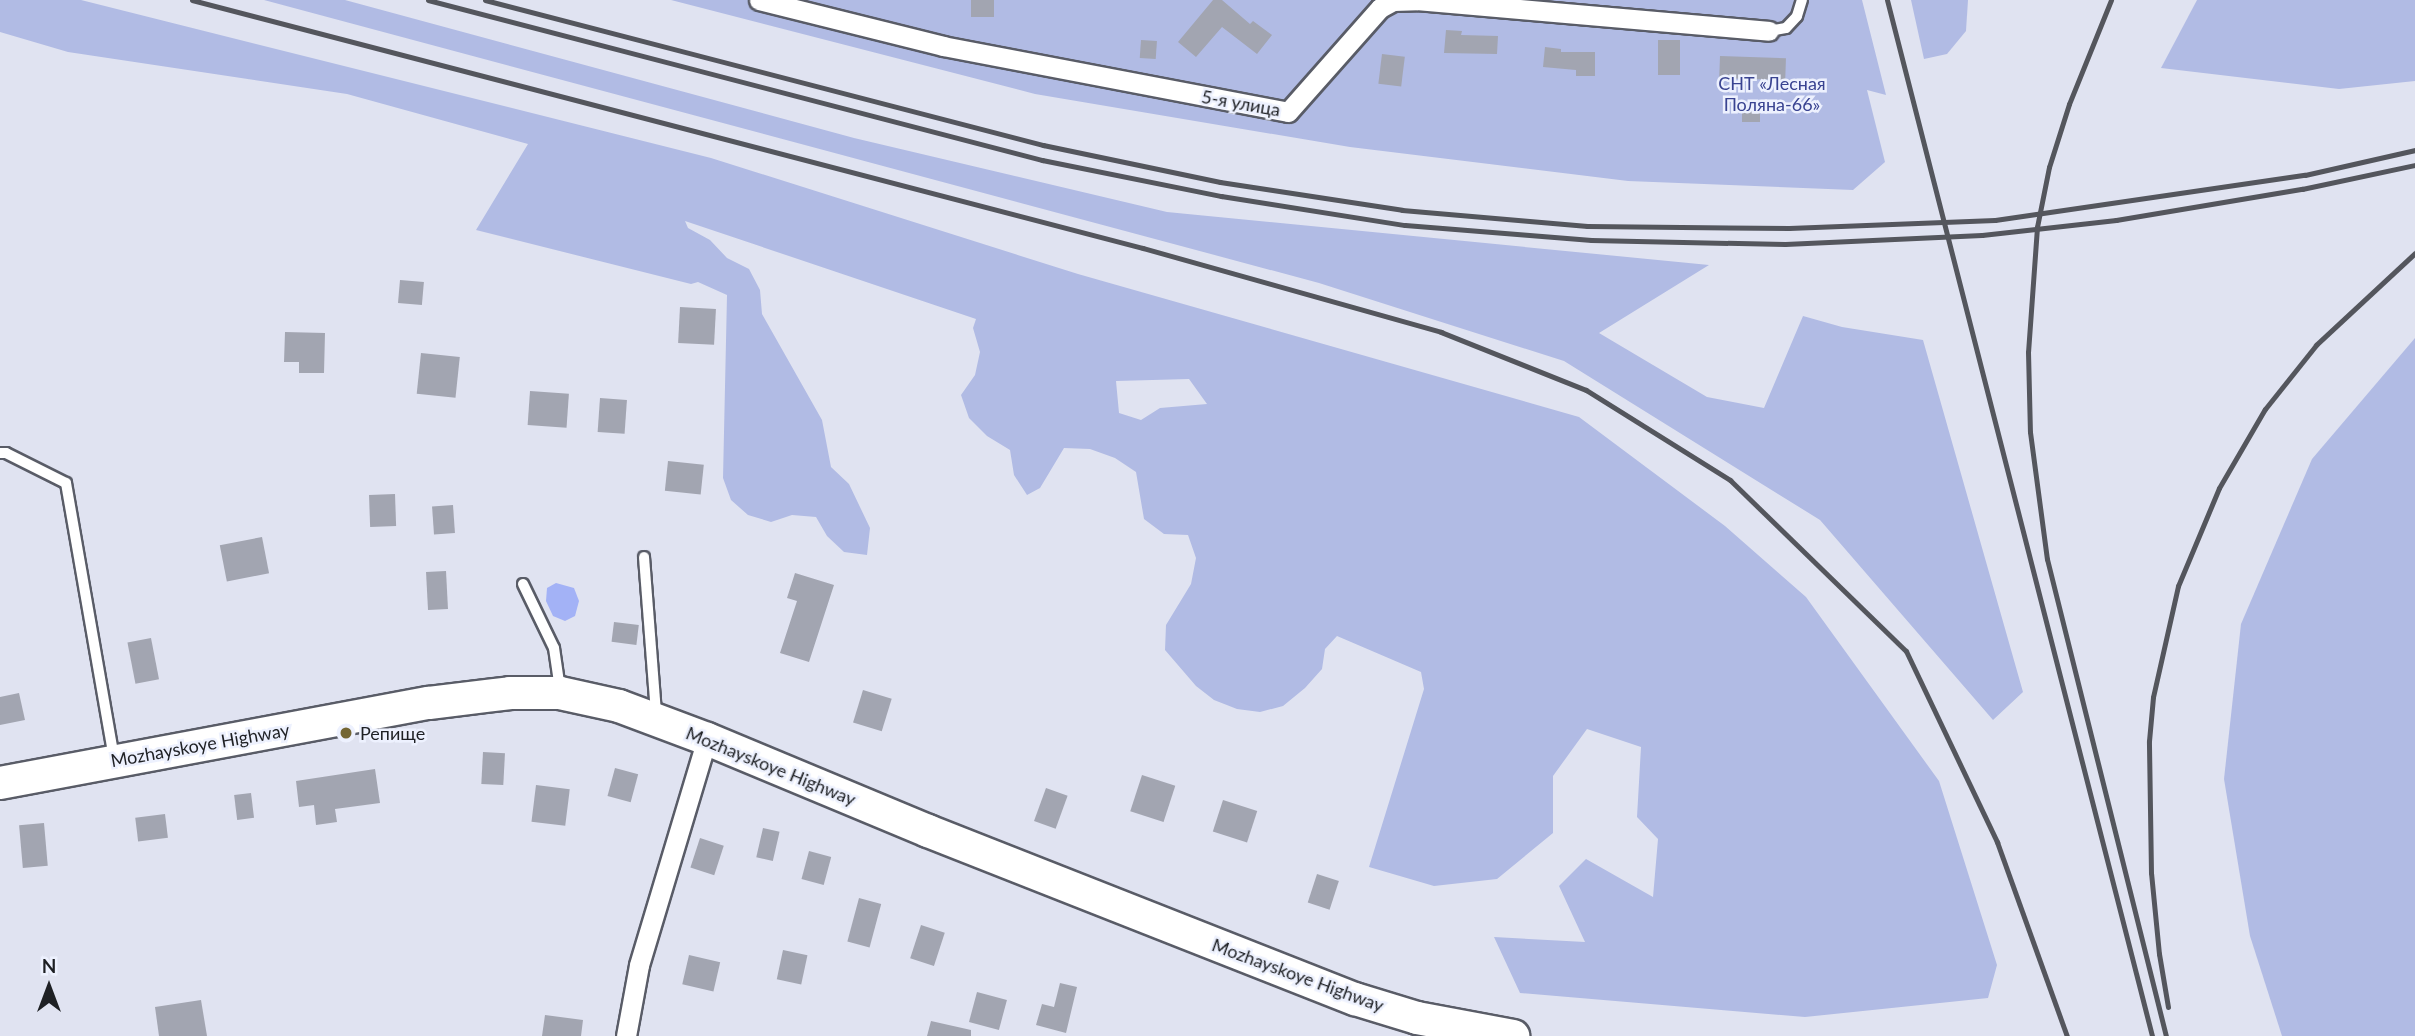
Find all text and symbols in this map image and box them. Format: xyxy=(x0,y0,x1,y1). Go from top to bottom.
park label: СНТ «Лесная Поляна-66» xyxy=(1718,73,1826,116)
street label: 5-я улица xyxy=(1200,85,1282,121)
street label: Mozhayskoye Highway xyxy=(109,719,291,771)
place label: Репище xyxy=(360,722,425,744)
street label: Mozhayskoye Highway xyxy=(683,722,859,810)
marker: Репище xyxy=(338,725,354,741)
street label: Mozhayskoye Highway xyxy=(1209,934,1387,1016)
north arrow xyxy=(14,952,84,1022)
text: N xyxy=(42,954,56,977)

